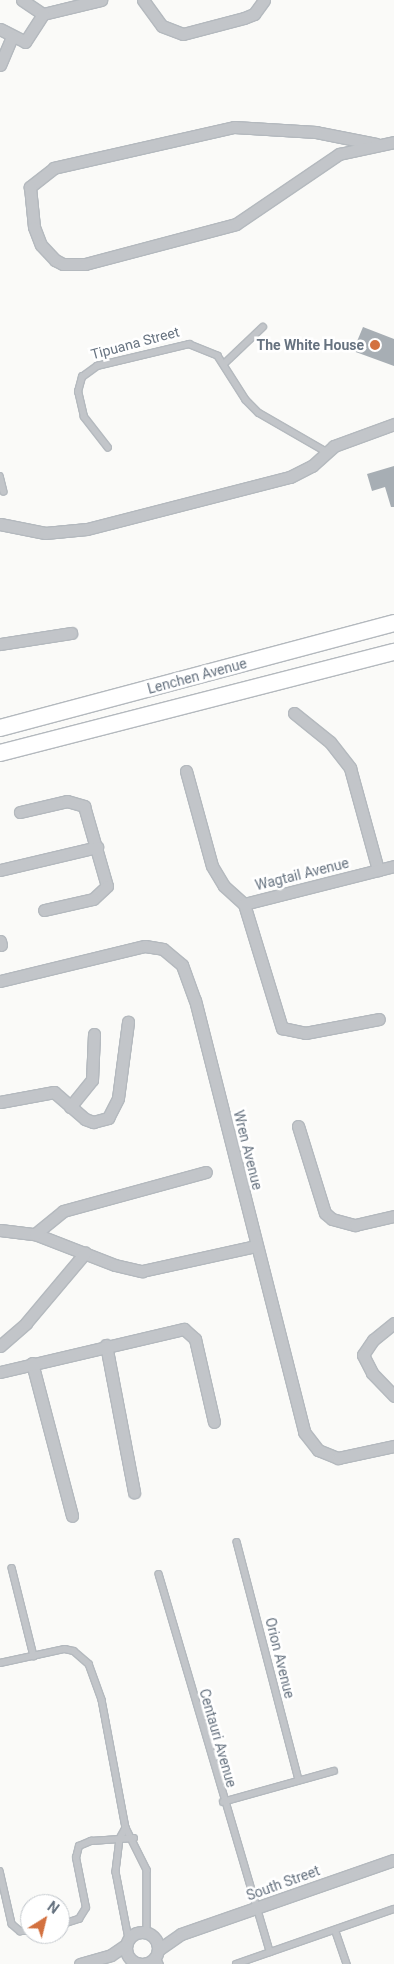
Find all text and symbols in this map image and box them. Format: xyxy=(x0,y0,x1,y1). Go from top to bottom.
street label: Tipuana Street xyxy=(89,323,181,363)
place label: The White House xyxy=(256,337,364,353)
marker: The White House xyxy=(368,338,382,352)
street label: Lenchen Avenue xyxy=(145,655,249,697)
street label: Wagtail Avenue xyxy=(253,854,351,894)
street label: Wren Avenue xyxy=(230,1109,266,1191)
street label: Orion Avenue xyxy=(262,1616,298,1700)
street label: Centauri Avenue xyxy=(196,1687,240,1789)
street label: South Street xyxy=(244,1862,322,1904)
north arrow xyxy=(20,1894,70,1944)
text: N xyxy=(45,1898,62,1917)

